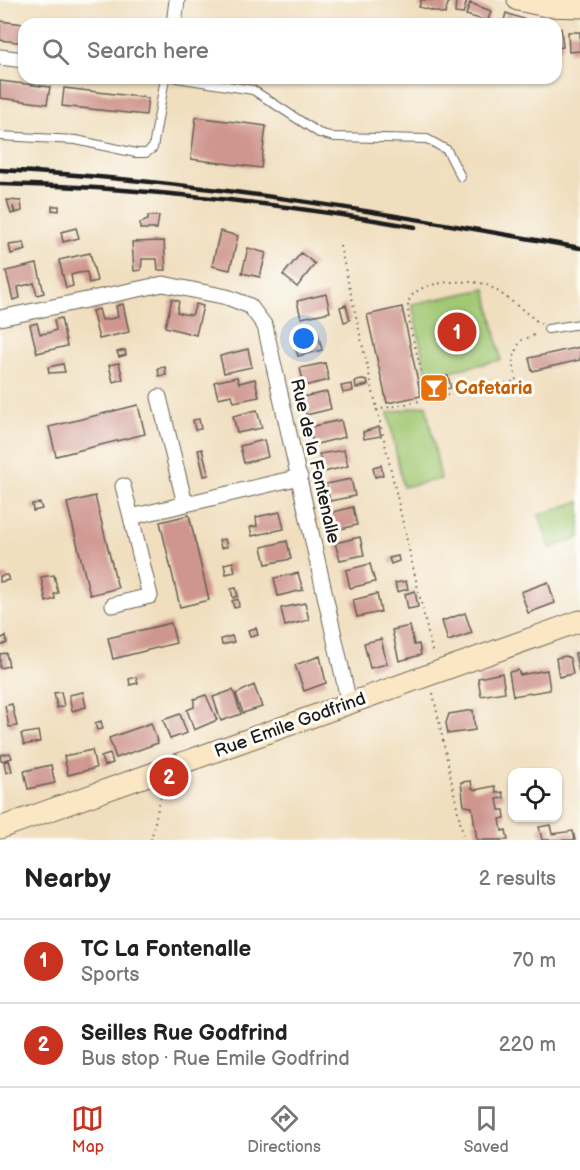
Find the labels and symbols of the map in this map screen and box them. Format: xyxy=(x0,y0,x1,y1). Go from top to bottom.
pin: 1 xyxy=(438,310,476,354)
your location xyxy=(289,324,318,353)
bar icon: Cafetaria xyxy=(418,372,450,404)
street label: Rue de la Fontenalle xyxy=(286,377,344,546)
place label: Cafetaria xyxy=(455,378,533,399)
street label: Rue Emile Godfrind xyxy=(211,688,369,762)
pin: 2 xyxy=(150,754,188,800)

